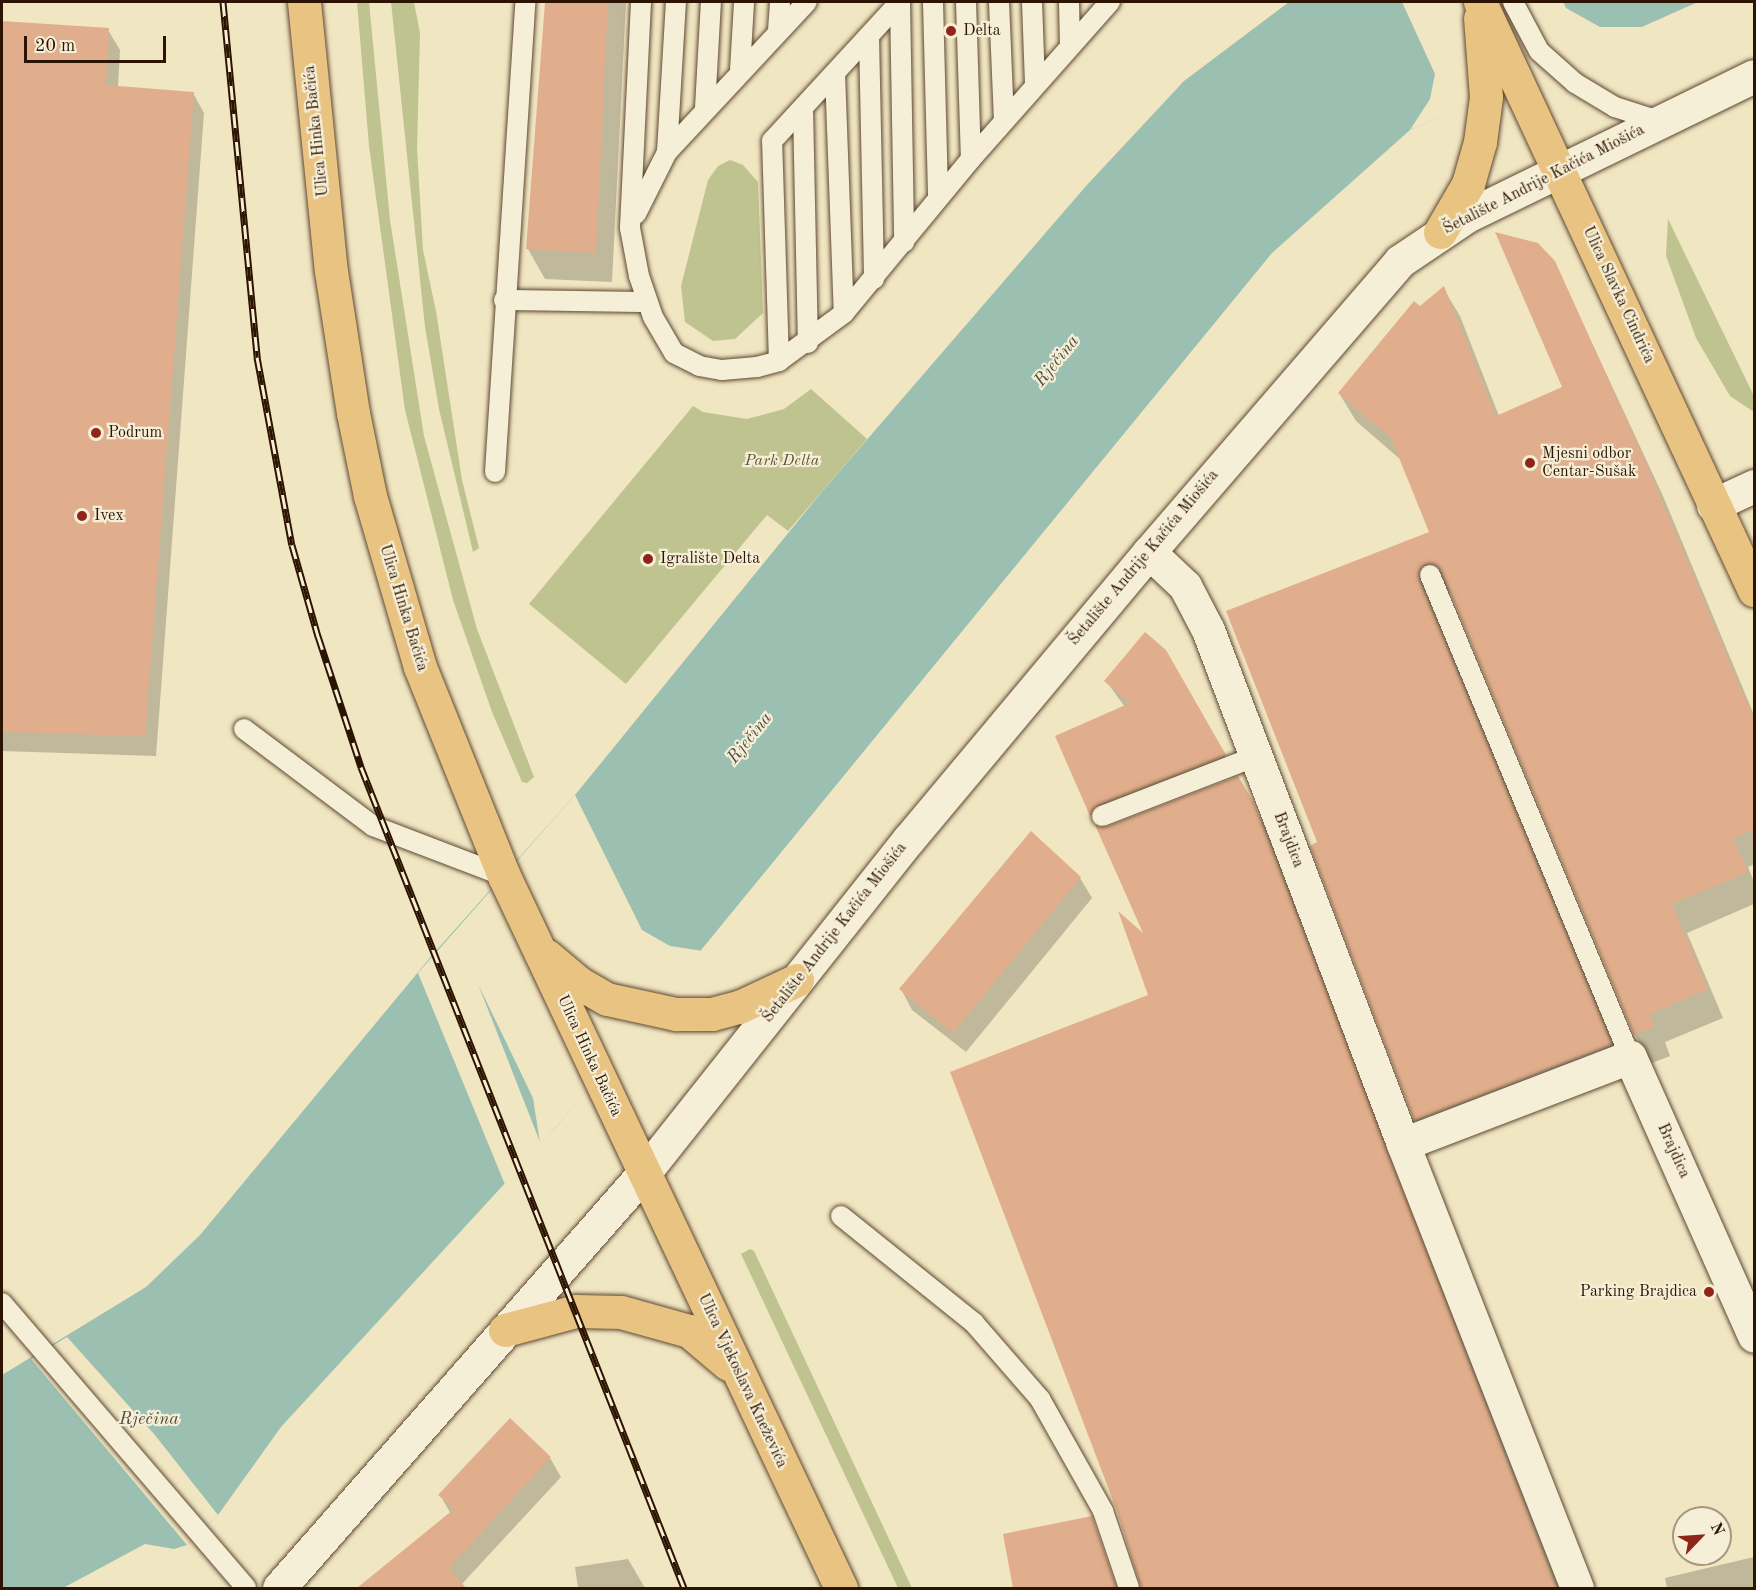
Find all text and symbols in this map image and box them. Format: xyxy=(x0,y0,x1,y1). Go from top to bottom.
place label: Delta xyxy=(963,21,1001,41)
scale bar xyxy=(27,24,170,62)
marker: Delta xyxy=(944,24,958,38)
text: 20 m xyxy=(35,37,75,55)
street label: Ulica Hinka Bačića xyxy=(301,64,333,198)
street label: Šetalište Andrije Kačića Miošića xyxy=(1440,121,1648,239)
street label: Ulica Slavka Cindrića xyxy=(1578,223,1658,367)
water label: Rječina xyxy=(1030,331,1084,391)
place label: Podrum xyxy=(108,423,162,443)
marker: Podrum xyxy=(89,426,103,440)
place label: Mjesni odbor Centar-Sušak xyxy=(1542,444,1636,482)
park label: Park Delta xyxy=(745,451,819,471)
marker: Mjesni odbor Centar-Sušak xyxy=(1523,456,1537,470)
street label: Šetalište Andrije Kačića Miošića xyxy=(1065,466,1223,650)
place label: Ivex xyxy=(94,506,124,526)
marker: Ivex xyxy=(75,509,89,523)
street label: Ulica Hinka Bačića xyxy=(375,542,431,674)
place label: Igralište Delta xyxy=(660,549,760,569)
marker: Igralište Delta xyxy=(641,552,655,566)
water label: Rječina xyxy=(723,708,777,768)
street label: Brajdica xyxy=(1269,809,1307,871)
street label: Šetalište Andrije Kačića Miošića xyxy=(759,839,911,1027)
street label: Ulica Hinka Bačića xyxy=(552,992,626,1120)
street label: Brajdica xyxy=(1652,1121,1694,1181)
place label: Parking Brajdica xyxy=(1580,1282,1697,1302)
marker: Parking Brajdica xyxy=(1702,1285,1716,1299)
street label: Ulica Vjekoslava Kneževića xyxy=(693,1291,791,1471)
water label: Rječina xyxy=(119,1408,179,1430)
north arrow xyxy=(1672,1506,1732,1566)
text: N xyxy=(1707,1520,1726,1538)

